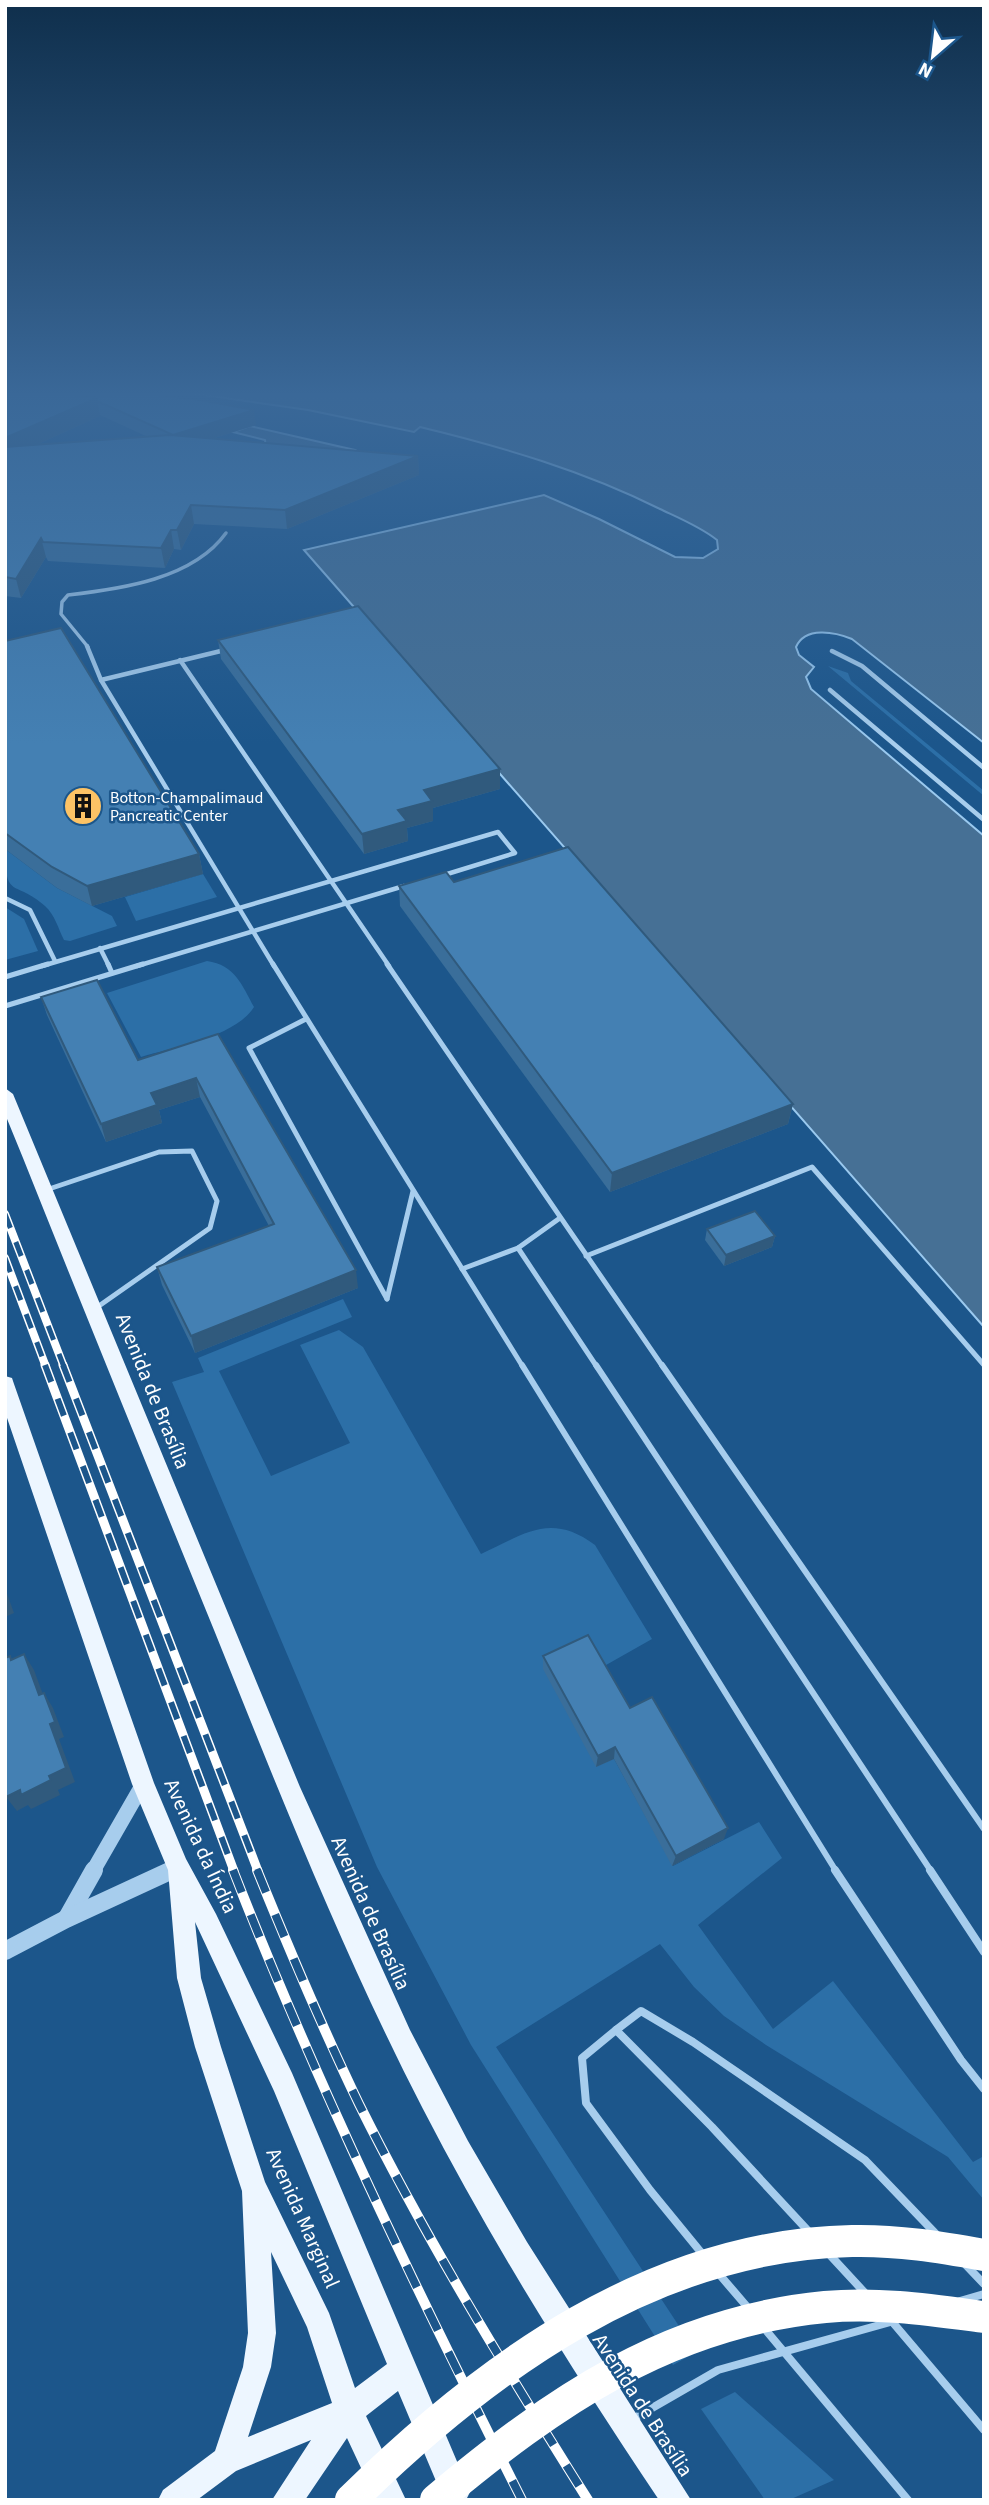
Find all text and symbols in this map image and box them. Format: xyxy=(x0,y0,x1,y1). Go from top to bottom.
north arrow xyxy=(898,21,968,91)
text: N xyxy=(914,55,938,85)
building icon: Botton-Champalimaud Pancreatic Center xyxy=(62,785,104,827)
place label: Botton-Champalimaud Pancreatic Center xyxy=(110,787,263,827)
street label: Avenida de Brasília xyxy=(108,1309,198,1473)
street label: Avenida da Índia xyxy=(157,1774,245,1918)
street label: Avenida de Brasília xyxy=(324,1831,418,1995)
street label: Avenida Marginal xyxy=(259,2143,347,2293)
street label: Avenida de Brasília xyxy=(585,2327,701,2483)

